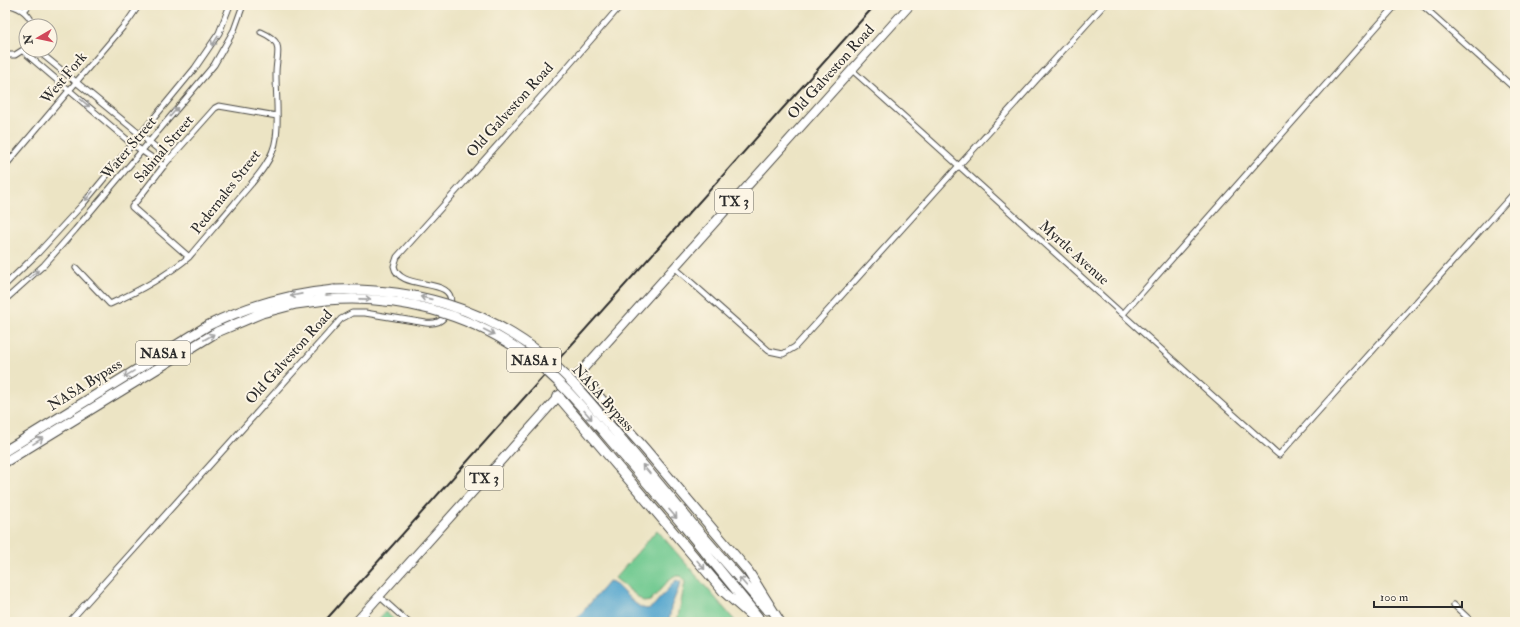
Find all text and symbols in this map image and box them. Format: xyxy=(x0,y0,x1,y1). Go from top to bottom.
north arrow xyxy=(18,18,58,58)
street label: Old Galveston Road xyxy=(783,20,879,123)
text: N xyxy=(21,32,36,46)
one-way arrow xyxy=(210,35,219,46)
street label: West Fork xyxy=(36,48,91,109)
street label: Old Galveston Road xyxy=(462,58,558,161)
one-way arrow xyxy=(79,99,90,108)
one-way arrow xyxy=(170,107,179,118)
street label: Sabinal Street xyxy=(130,111,198,187)
street label: Water Street xyxy=(97,113,161,184)
street label: Pedernales Street xyxy=(187,146,265,238)
road number: TX 3 xyxy=(715,189,753,213)
one-way arrow xyxy=(85,191,94,201)
street label: Myrtle Avenue xyxy=(1035,217,1113,289)
one-way arrow xyxy=(29,269,39,279)
one-way arrow xyxy=(290,291,303,299)
one-way arrow xyxy=(420,294,433,302)
one-way arrow xyxy=(358,295,371,303)
street label: Old Galveston Road xyxy=(241,305,337,408)
one-way arrow xyxy=(483,329,495,336)
one-way arrow xyxy=(202,332,214,340)
road number: NASA 1 xyxy=(136,341,190,365)
road number: NASA 1 xyxy=(507,348,561,372)
street label: NASA Bypass xyxy=(44,355,126,416)
street label: NASA Bypass xyxy=(567,360,638,436)
one-way arrow xyxy=(123,371,135,379)
one-way arrow xyxy=(584,409,593,420)
one-way arrow xyxy=(32,437,44,445)
one-way arrow xyxy=(642,463,651,474)
road number: TX 3 xyxy=(465,466,503,490)
one-way arrow xyxy=(668,508,677,519)
one-way arrow xyxy=(696,560,705,571)
one-way arrow xyxy=(738,577,747,587)
scale bar xyxy=(1374,583,1462,609)
text: 100 m xyxy=(1380,590,1409,605)

